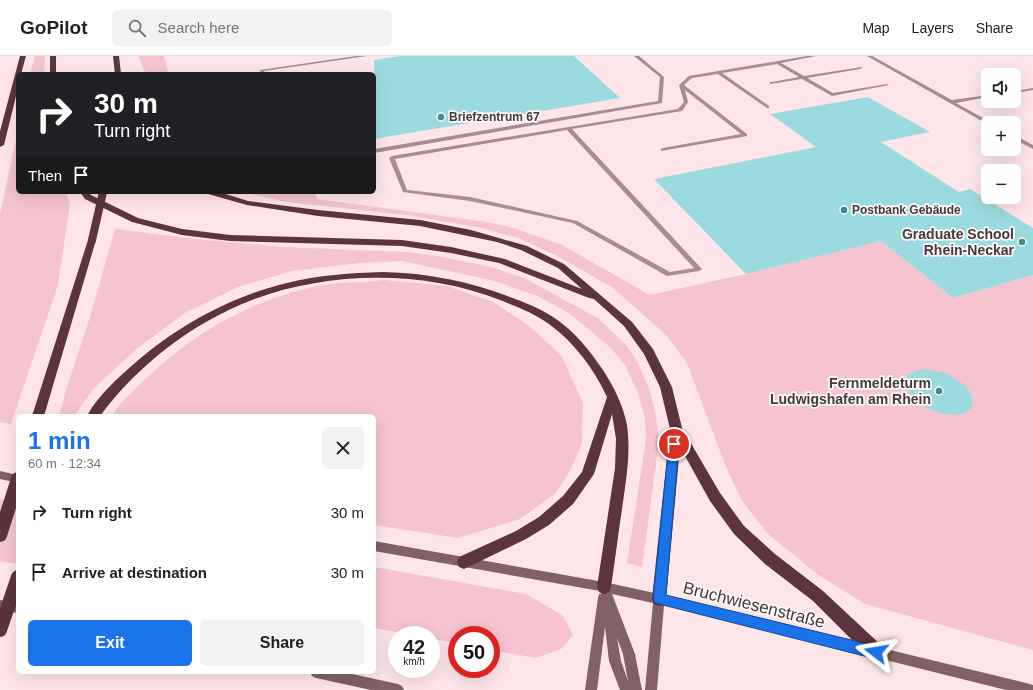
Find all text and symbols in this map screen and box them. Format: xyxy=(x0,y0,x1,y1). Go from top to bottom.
search box xyxy=(112,10,392,46)
text: GoPilot xyxy=(20,17,88,38)
icon: search xyxy=(126,17,148,39)
text: Search here xyxy=(158,19,239,36)
text: Map xyxy=(862,20,890,36)
text: Layers xyxy=(912,20,954,36)
text: Share xyxy=(976,20,1013,36)
map controls xyxy=(981,68,1021,204)
button: sound xyxy=(981,68,1021,108)
icon: right xyxy=(28,88,80,140)
text: 30 m xyxy=(94,88,158,119)
place label: Briefzentrum 67 xyxy=(449,110,540,124)
marker: Briefzentrum 67 xyxy=(436,112,446,122)
button: + xyxy=(981,116,1021,156)
text: Turn right xyxy=(94,121,170,141)
icon: arrive xyxy=(70,164,92,186)
button: − xyxy=(981,164,1021,204)
text: Then xyxy=(28,167,62,184)
place label: Postbank Gebäude xyxy=(852,203,961,217)
marker: Postbank Gebäude xyxy=(839,205,849,215)
place label: Graduate School Rhein-Neckar xyxy=(902,226,1015,258)
marker: Graduate School Rhein-Neckar xyxy=(1017,237,1027,247)
place label: Fernmeldeturm Ludwigshafen am Rhein xyxy=(770,375,931,407)
marker: Fernmeldeturm Ludwigshafen am Rhein xyxy=(934,386,944,396)
text: 1 min xyxy=(28,427,91,454)
button: close xyxy=(322,427,364,469)
pin xyxy=(657,427,691,461)
icon: arrive xyxy=(663,433,685,455)
text: 60 m · 12:34 xyxy=(28,456,101,471)
icon: right xyxy=(28,501,50,523)
text: Turn right xyxy=(62,504,132,521)
text: 30 m xyxy=(331,504,364,521)
icon: arrive xyxy=(28,561,50,583)
text: Arrive at destination xyxy=(62,564,207,581)
text: 30 m xyxy=(331,564,364,581)
street label: Bruchwiesenstraße xyxy=(681,578,827,632)
button: Exit xyxy=(28,620,192,666)
button: Share xyxy=(200,620,364,666)
speed limit sign: 50 xyxy=(448,626,500,678)
position arrow xyxy=(855,631,897,673)
text: 42 xyxy=(403,636,425,658)
text: km/h xyxy=(403,656,425,667)

